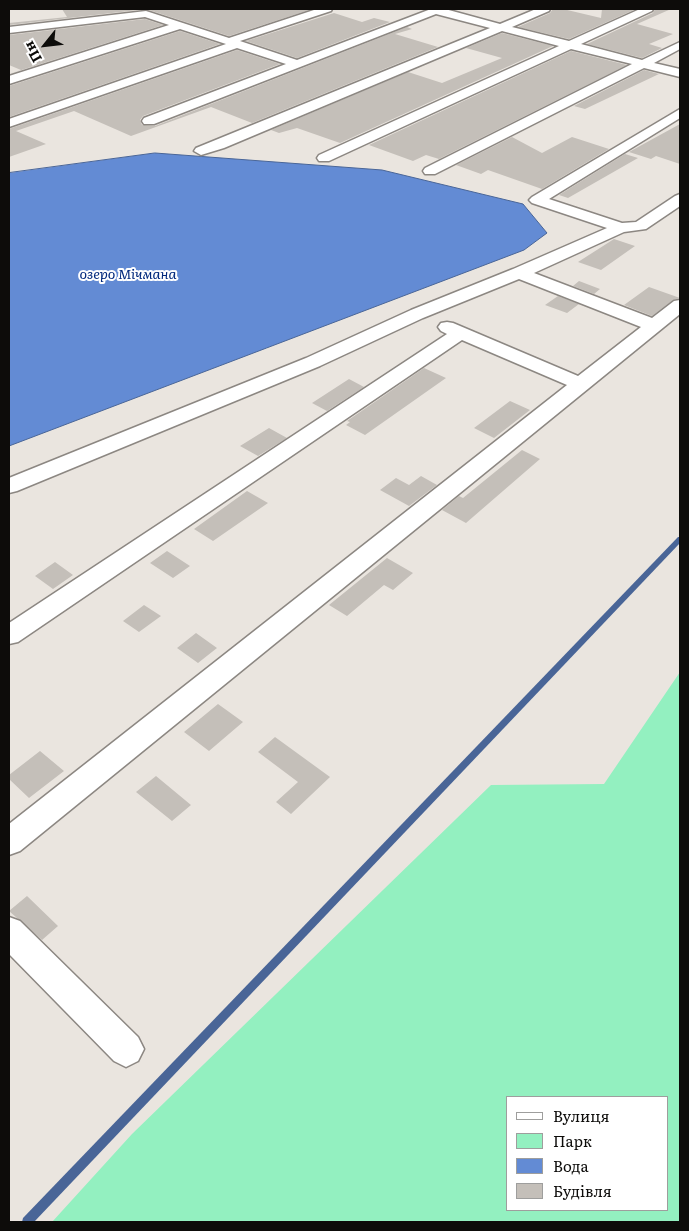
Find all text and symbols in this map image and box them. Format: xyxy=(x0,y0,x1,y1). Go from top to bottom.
north arrow xyxy=(20,20,70,70)
text: Пн xyxy=(18,38,46,67)
water label: озеро Мічмана xyxy=(80,267,176,283)
legend xyxy=(507,1096,669,1211)
text: Вулиця xyxy=(553,1104,610,1127)
text: Парк xyxy=(553,1129,592,1152)
text: Вода xyxy=(553,1154,589,1177)
text: Будівля xyxy=(553,1179,612,1202)

